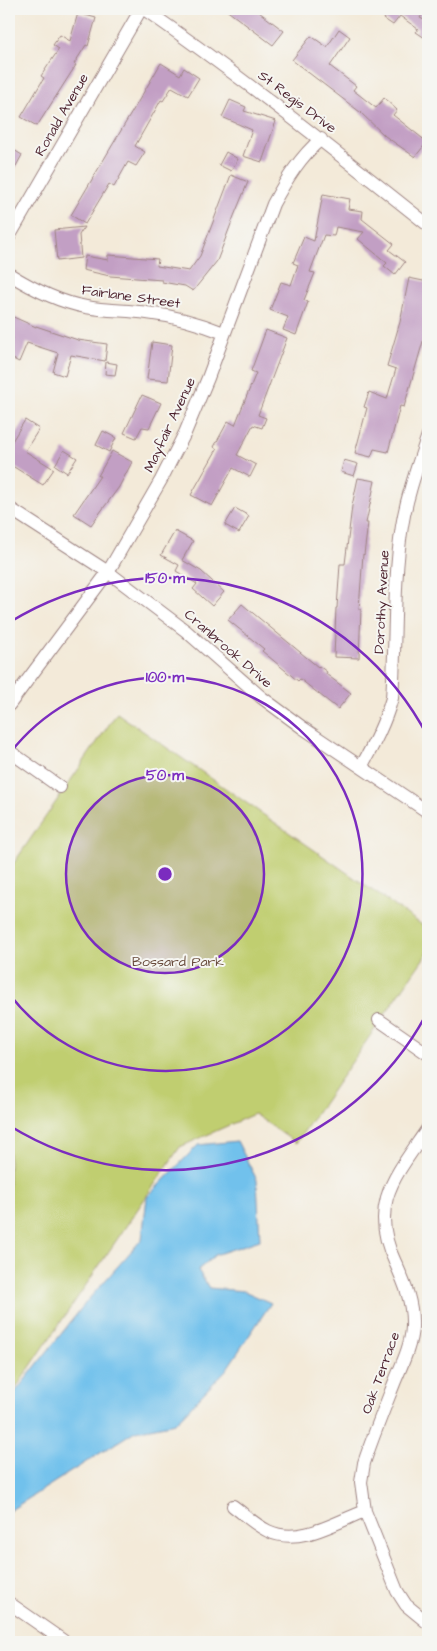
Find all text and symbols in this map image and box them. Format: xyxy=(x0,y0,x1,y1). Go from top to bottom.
street label: St Regis Drive xyxy=(254,66,341,138)
street label: Ronald Avenue xyxy=(30,70,94,160)
street label: Fairlane Street xyxy=(80,280,182,314)
street label: Mayfair Avenue xyxy=(139,374,201,476)
street label: Dorothy Avenue xyxy=(369,549,395,654)
text: 150 m xyxy=(145,568,185,589)
street label: Cranbrook Drive xyxy=(180,605,277,693)
text: 100 m xyxy=(146,667,185,688)
text: 50 m xyxy=(146,765,184,786)
centre of rings xyxy=(156,865,174,883)
park label: Bossard Park xyxy=(132,952,224,972)
street label: Oak Terrace xyxy=(357,1329,405,1417)

